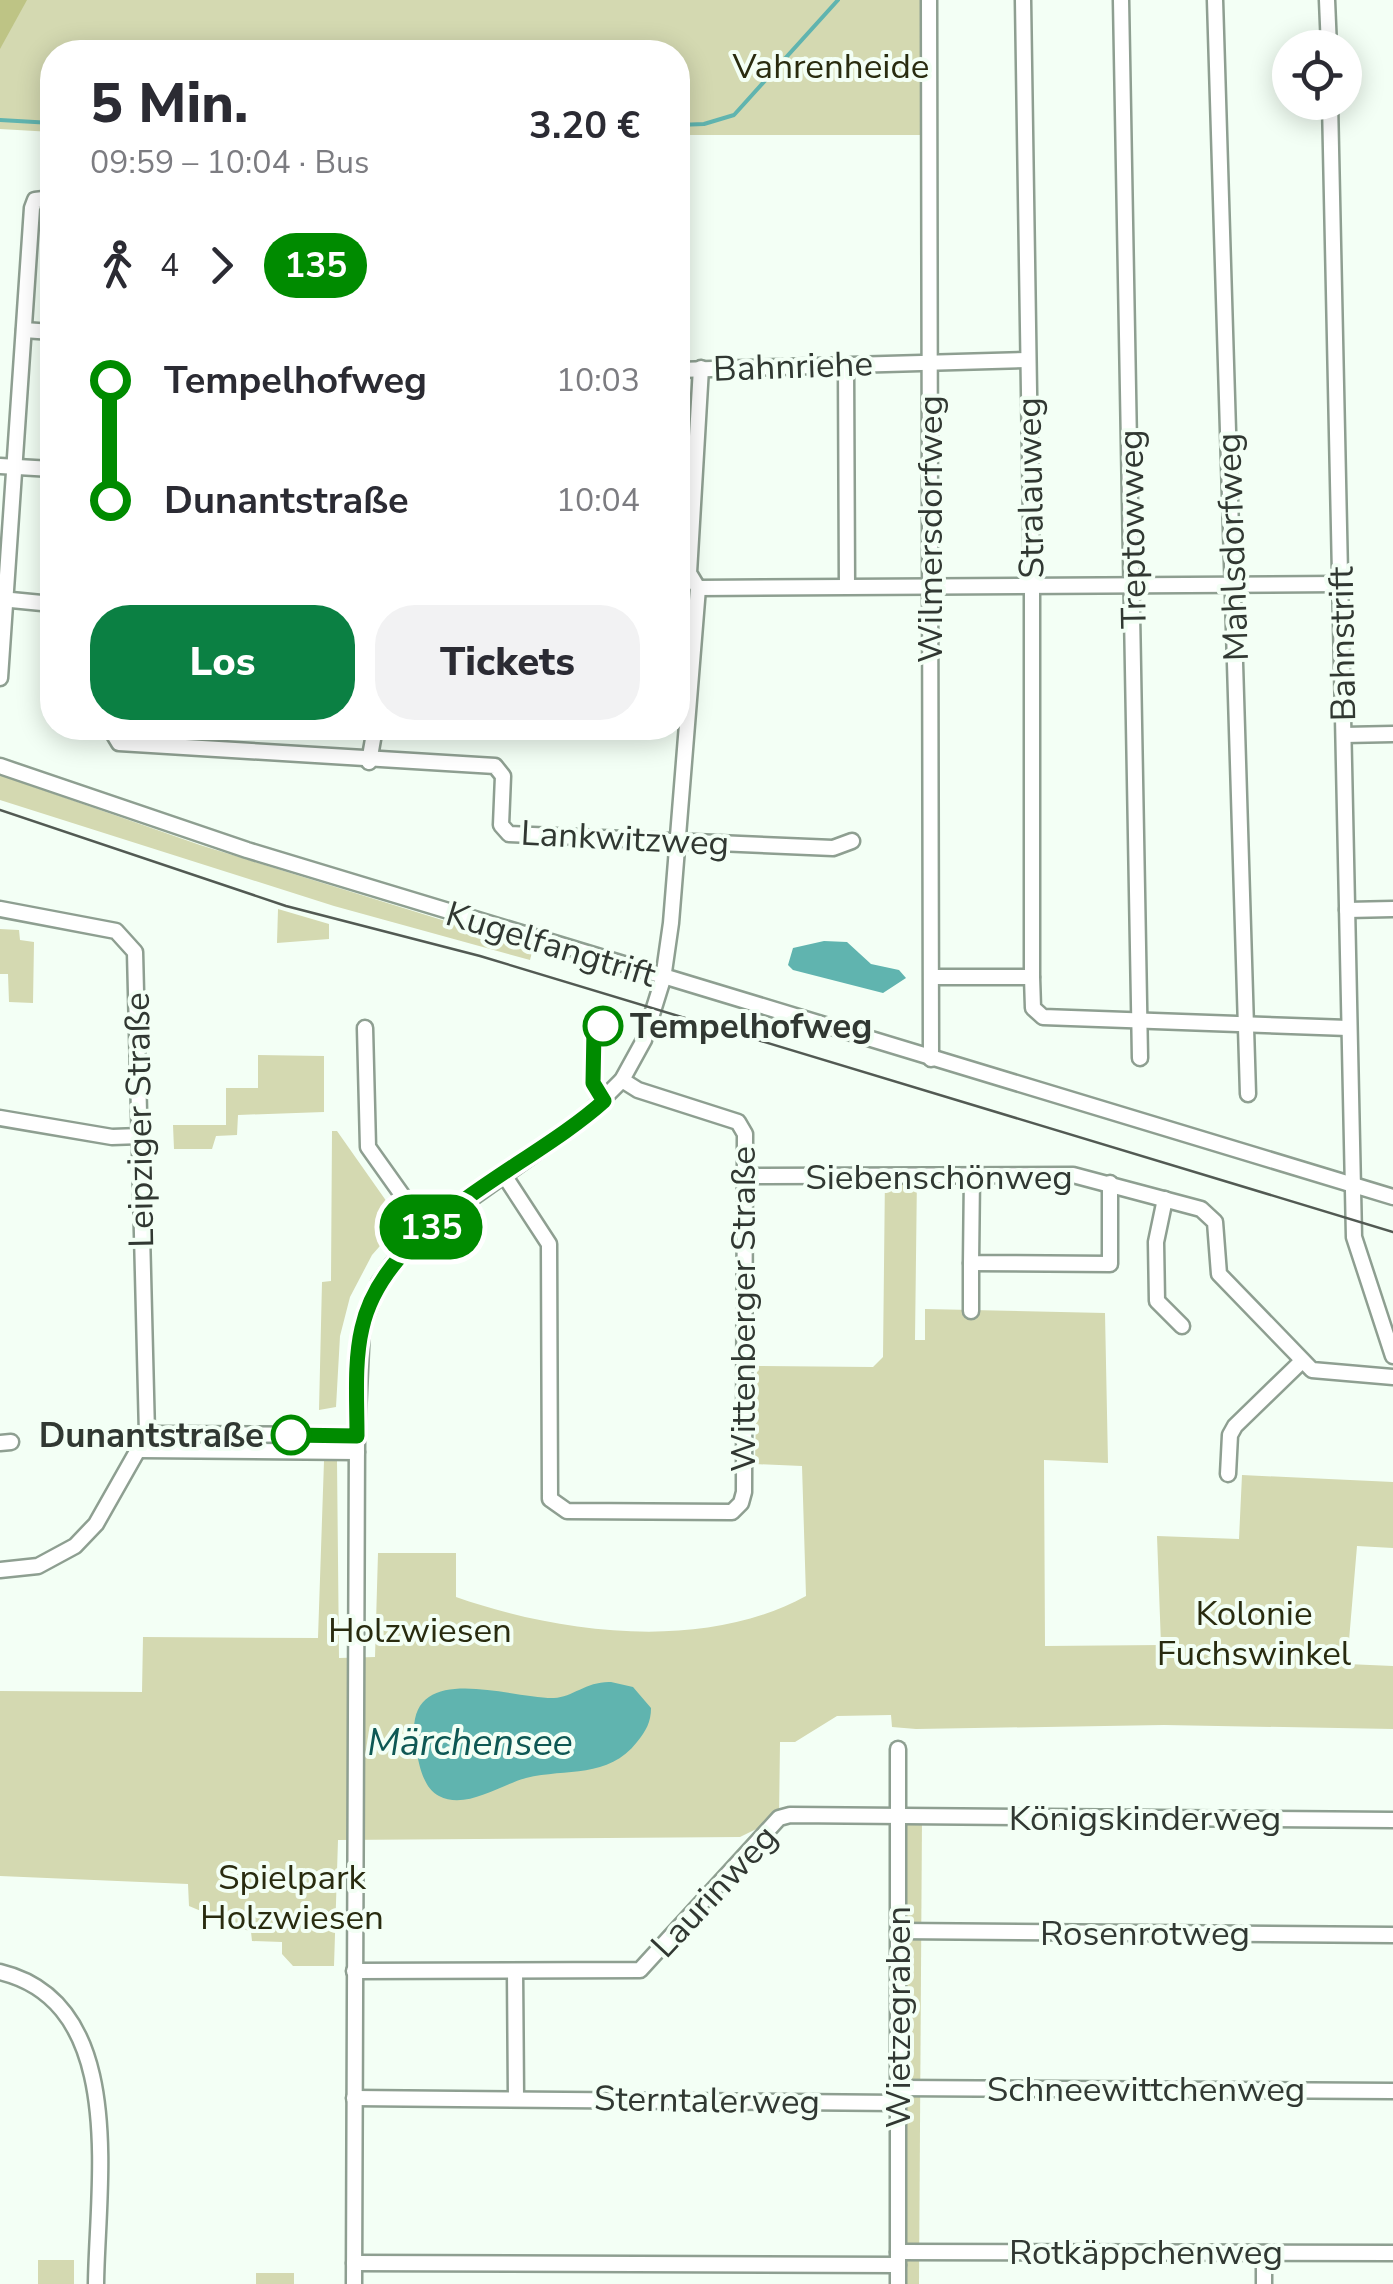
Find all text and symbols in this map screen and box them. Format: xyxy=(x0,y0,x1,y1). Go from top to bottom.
map controls xyxy=(1272,30,1362,120)
button: locate xyxy=(1272,30,1362,120)
park label: Vahrenheide xyxy=(732,43,930,90)
text: 5 Min. xyxy=(90,66,248,141)
text: 3.20 € xyxy=(529,100,640,151)
text: 09:59 – 10:04 · Bus xyxy=(90,141,369,184)
icon: walk xyxy=(90,238,145,293)
icon: forward xyxy=(194,238,249,293)
text: 135 xyxy=(284,242,347,289)
text: 4 xyxy=(160,244,179,287)
street label: Bahnriehe xyxy=(712,340,874,393)
text: Tempelhofweg xyxy=(164,355,427,406)
text: 10:03 xyxy=(556,359,640,402)
street label: Wilmersdorfweg xyxy=(907,395,954,663)
street label: Stralauweg xyxy=(1005,397,1056,579)
street label: Treptowweg xyxy=(1107,429,1158,629)
street label: Mahlsdorfweg xyxy=(1205,432,1260,662)
text: Dunantstraße xyxy=(164,475,409,526)
text: 10:04 xyxy=(556,479,640,522)
street label: Bahnstrift xyxy=(1318,566,1367,722)
button: Los xyxy=(90,605,355,720)
button: Tickets xyxy=(375,605,640,720)
street label: Lankwitzweg xyxy=(520,810,730,867)
street label: Kugelfangtrift xyxy=(440,890,662,999)
street label: Leipziger Straße xyxy=(114,992,165,1248)
place label: Tempelhofweg xyxy=(630,1003,872,1050)
marker: Tempelhofweg xyxy=(584,1007,622,1045)
street label: Wittenberger Straße xyxy=(720,1146,767,1472)
street label: Siebenschönweg xyxy=(805,1154,1073,1201)
line badge: 135 xyxy=(374,1194,488,1260)
text: 135 xyxy=(399,1204,463,1251)
place label: Dunantstraße xyxy=(39,1412,264,1459)
marker: Dunantstraße xyxy=(272,1416,310,1454)
park label: Kolonie Fuchswinkel xyxy=(1157,1590,1352,1677)
park label: Holzwiesen xyxy=(328,1607,512,1654)
water label: Märchensee xyxy=(367,1717,573,1768)
street label: Königskinderweg xyxy=(1009,1795,1281,1842)
street label: Laurinweg xyxy=(641,1815,788,1968)
park label: Spielpark Holzwiesen xyxy=(200,1854,384,1941)
street label: Wietzegraben xyxy=(875,1906,922,2128)
street label: Rosenrotweg xyxy=(1040,1910,1250,1957)
street label: Schneewittchenweg xyxy=(987,2066,1305,2113)
street label: Sterntalerweg xyxy=(594,2075,820,2126)
street label: Rotkäppchenweg xyxy=(1009,2229,1283,2276)

